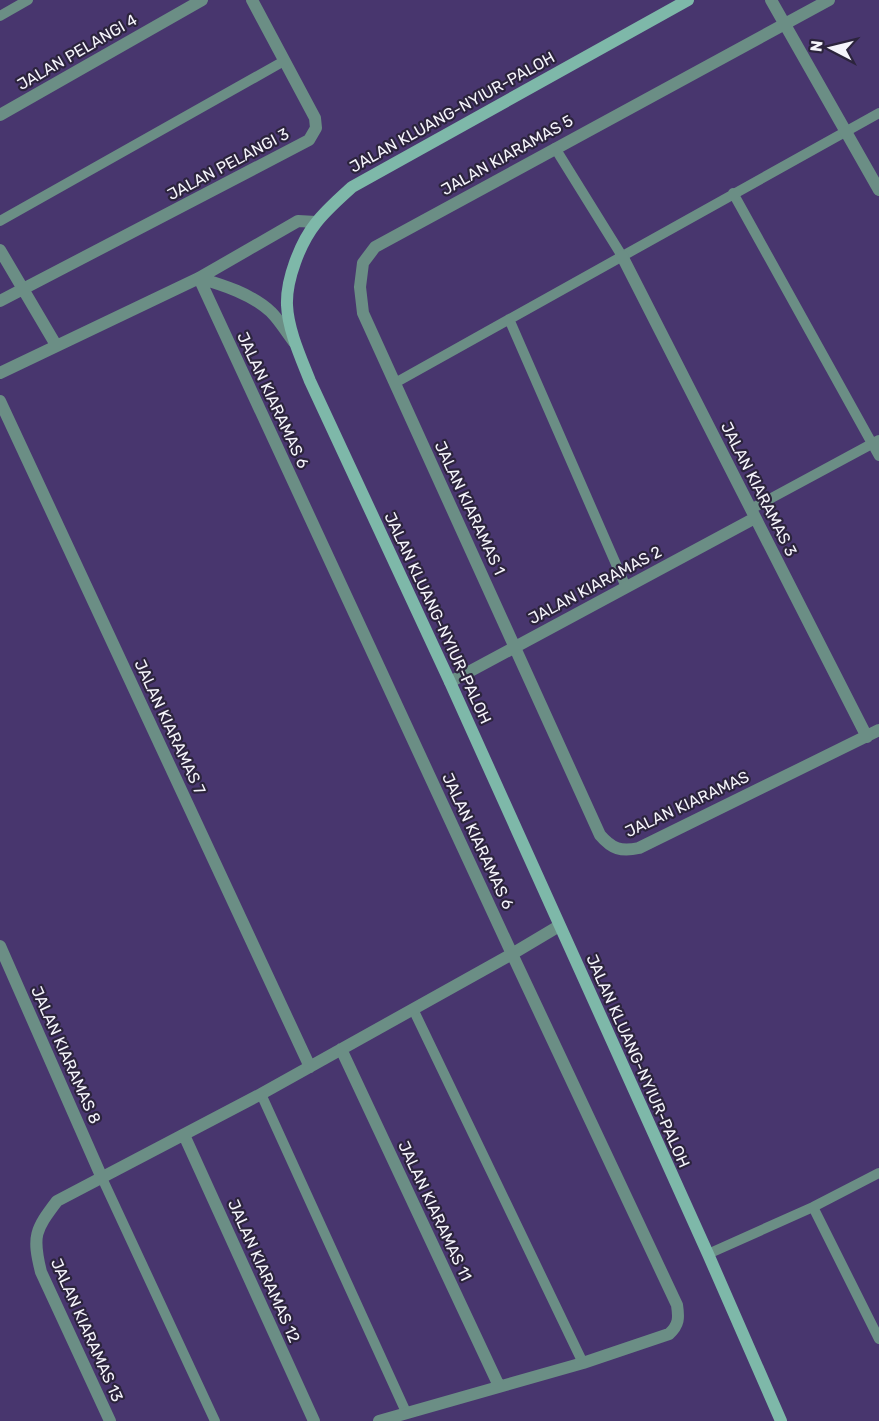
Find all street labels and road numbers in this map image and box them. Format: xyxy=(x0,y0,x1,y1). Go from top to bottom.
street label: JALAN PELANGI 4 xyxy=(14,10,140,94)
street label: JALAN KLUANG-NYIUR-PALOH xyxy=(346,48,558,176)
street label: JALAN KIARAMAS 5 xyxy=(438,111,576,199)
street label: JALAN PELANGI 3 xyxy=(164,124,292,204)
street label: JALAN KIARAMAS 6 xyxy=(233,329,313,471)
street label: JALAN KIARAMAS 3 xyxy=(717,419,801,559)
street label: JALAN KIARAMAS 1 xyxy=(431,438,509,578)
street label: JALAN KLUANG-NYIUR-PALOH xyxy=(380,509,496,727)
street label: JALAN KIARAMAS 2 xyxy=(525,542,665,628)
street label: JALAN KIARAMAS 7 xyxy=(130,657,210,797)
street label: JALAN KIARAMAS xyxy=(622,767,752,841)
street label: JALAN KIARAMAS 6 xyxy=(438,770,518,912)
street label: JALAN KLUANG-NYIUR-PALOH xyxy=(582,951,694,1171)
street label: JALAN KIARAMAS 8 xyxy=(27,983,105,1127)
street label: JALAN KIARAMAS 11 xyxy=(394,1138,476,1284)
street label: JALAN KIARAMAS 12 xyxy=(224,1196,304,1346)
street label: JALAN KIARAMAS 13 xyxy=(47,1255,127,1405)

